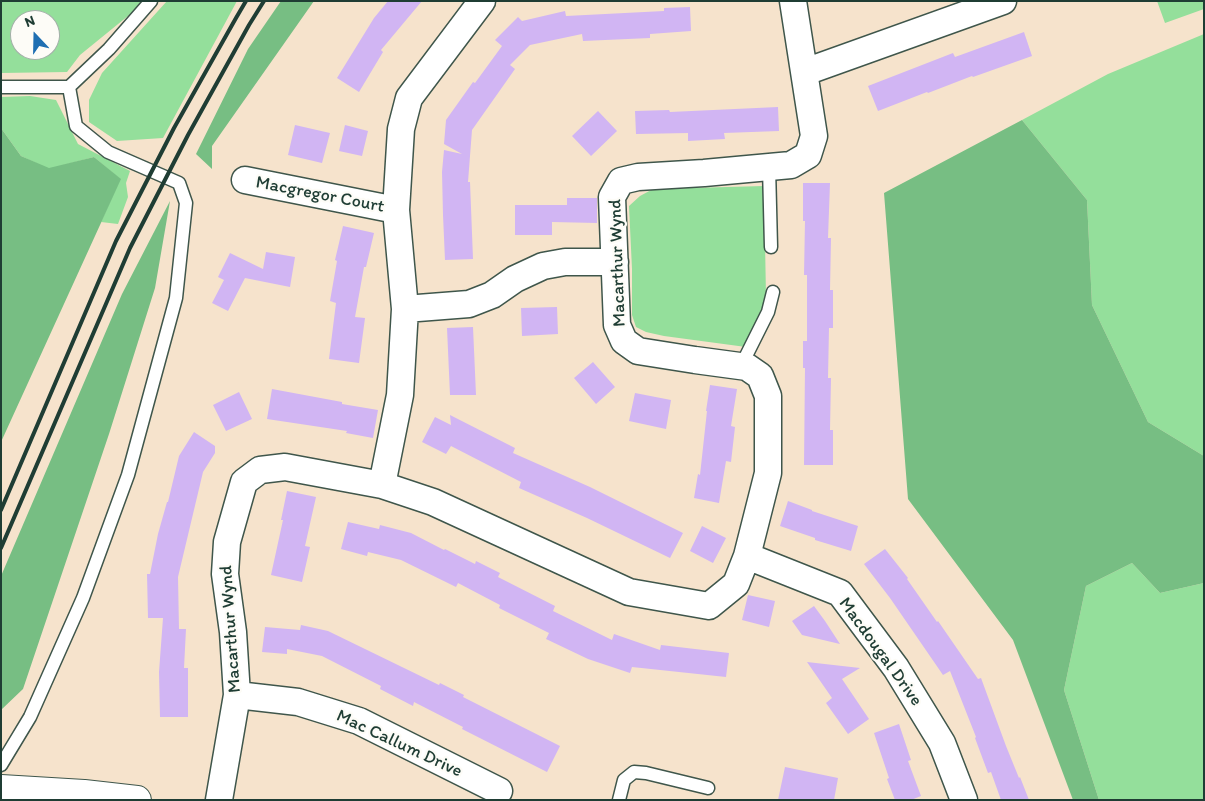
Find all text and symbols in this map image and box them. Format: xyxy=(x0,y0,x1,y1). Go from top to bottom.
north arrow xyxy=(10,10,60,60)
text: N xyxy=(22,12,37,31)
street label: Macgregor Court xyxy=(254,172,386,218)
street label: Macarthur Wynd xyxy=(605,199,631,327)
street label: Macarthur Wynd xyxy=(216,564,246,694)
street label: Macdougal Drive xyxy=(833,593,927,711)
street label: Mac Callum Drive xyxy=(332,705,466,783)

